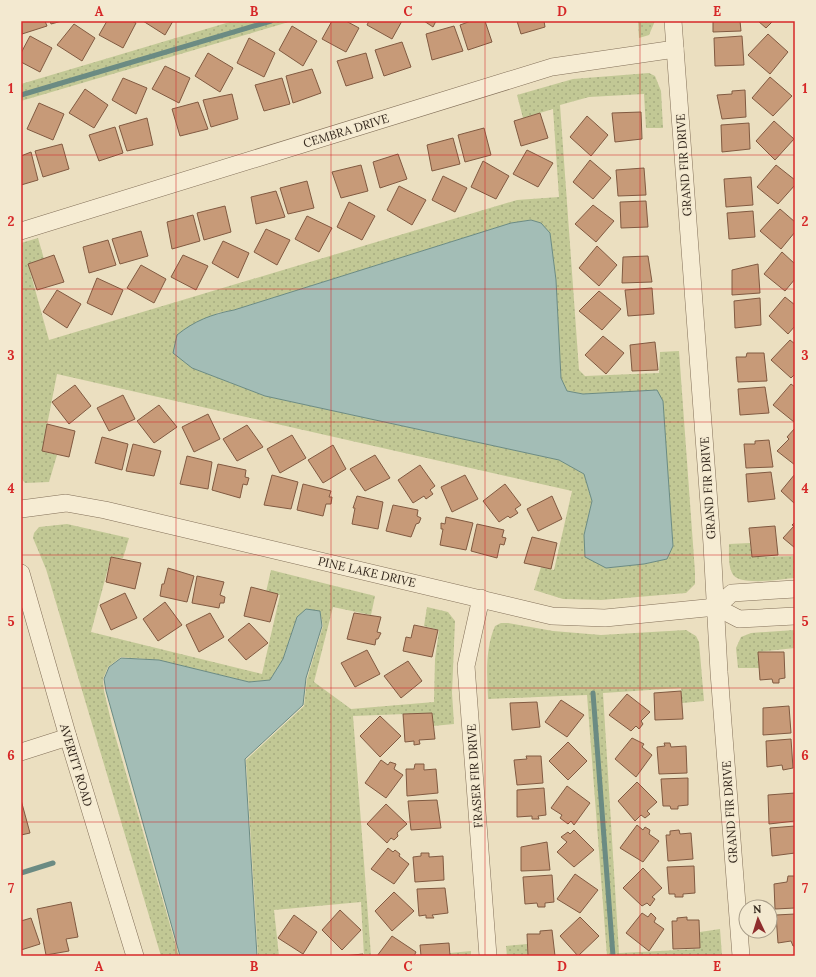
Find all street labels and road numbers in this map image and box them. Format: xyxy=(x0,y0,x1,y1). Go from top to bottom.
street label: CEMBRA DRIVE xyxy=(301,110,390,151)
street label: GRAND FIR DRIVE xyxy=(672,113,695,217)
street label: GRAND FIR DRIVE xyxy=(696,436,719,540)
street label: PINE LAKE DRIVE xyxy=(317,553,418,590)
street label: AVERITT ROAD xyxy=(56,721,96,808)
street label: FRASER FIR DRIVE xyxy=(463,724,486,829)
street label: GRAND FIR DRIVE xyxy=(718,760,741,864)

